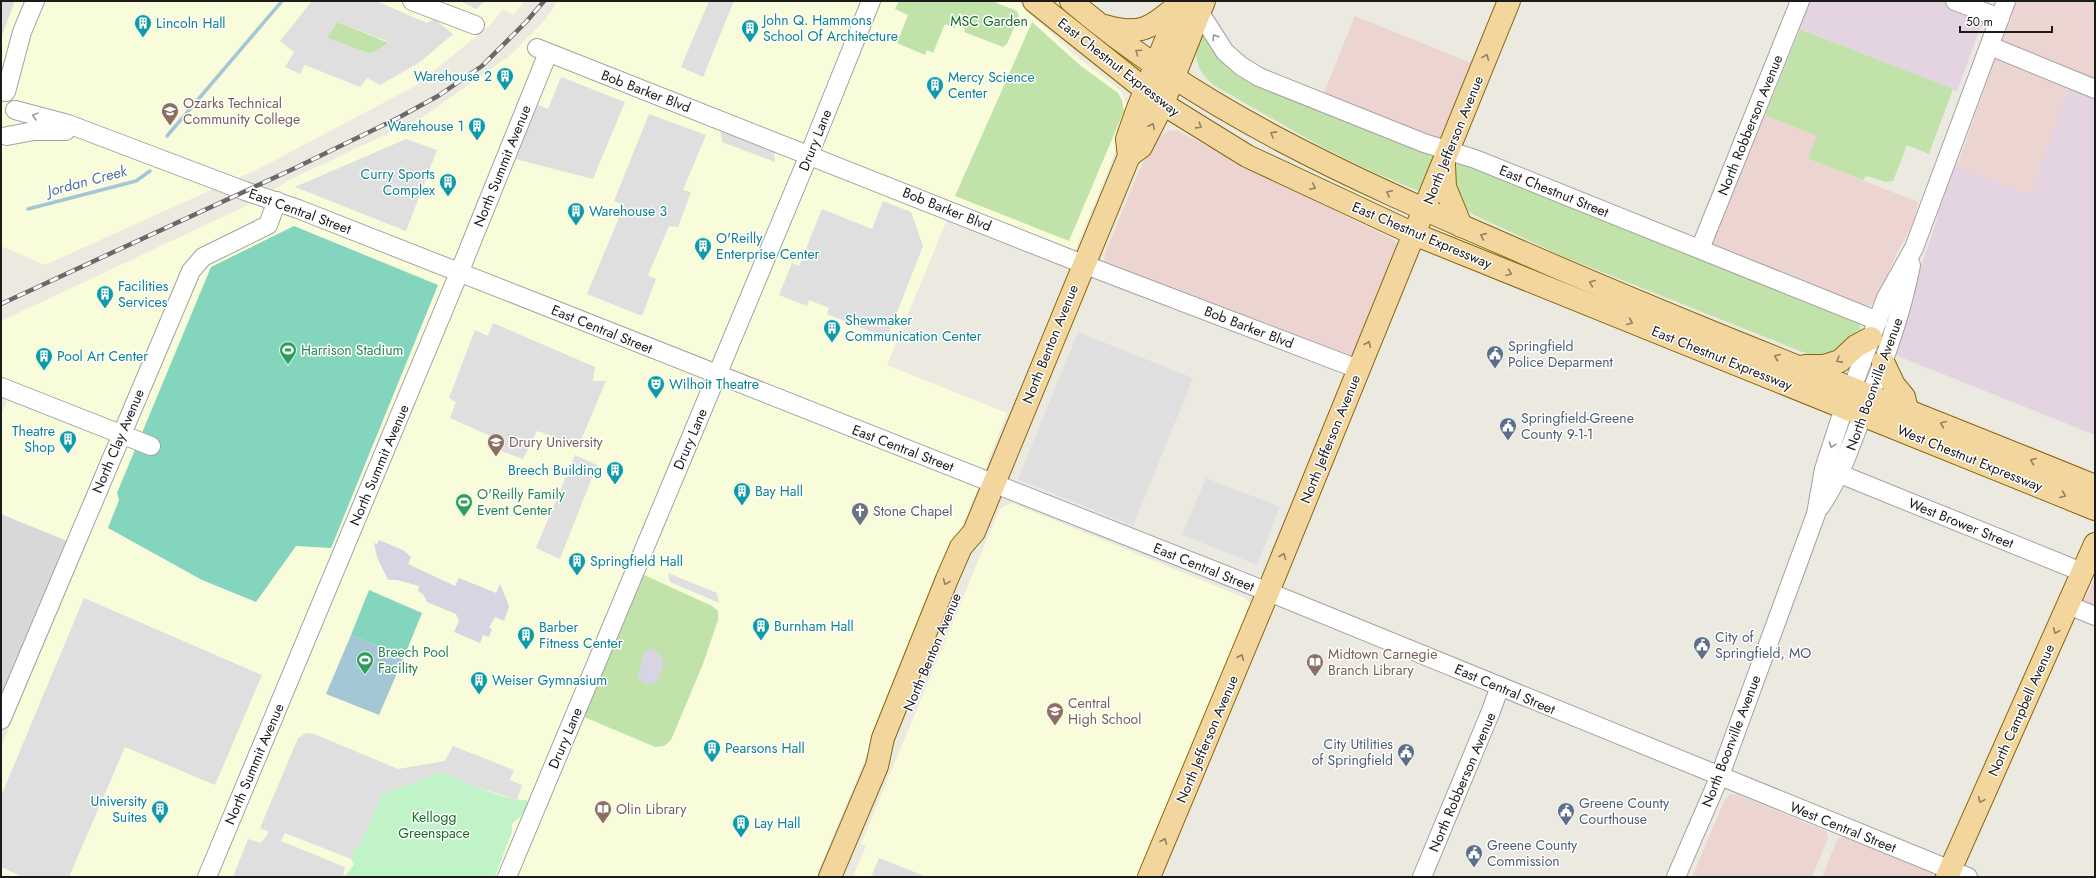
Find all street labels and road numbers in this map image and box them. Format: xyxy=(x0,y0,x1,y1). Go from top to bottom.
street label: East Chestnut Expressway xyxy=(1054,13,1185,122)
street label: North Robberson Avenue xyxy=(1713,52,1787,198)
street label: Bob Barker Blvd xyxy=(598,65,694,117)
street label: North Jefferson Avenue xyxy=(1418,73,1488,207)
street label: North Summit Avenue xyxy=(468,102,536,230)
street label: Drury Lane xyxy=(794,106,836,174)
street label: East Chestnut Street xyxy=(1496,160,1612,222)
street label: Bob Barker Blvd xyxy=(900,182,994,236)
street label: East Central Street xyxy=(246,183,355,239)
street label: East Chestnut Expressway xyxy=(1349,196,1496,274)
street label: North Benton Avenue xyxy=(1017,281,1083,407)
street label: East Central Street xyxy=(548,300,656,359)
street label: Bob Barker Blvd xyxy=(1201,301,1297,353)
street label: North Boonville Avenue xyxy=(1841,315,1907,453)
street label: East Chestnut Expressway xyxy=(1649,321,1796,396)
street label: North Jefferson Avenue xyxy=(1295,372,1365,506)
street label: North Clay Avenue xyxy=(87,386,149,496)
street label: North Summit Avenue xyxy=(344,401,414,529)
street label: Drury Lane xyxy=(668,405,712,473)
street label: East Central Street xyxy=(849,419,957,477)
street label: West Chestnut Expressway xyxy=(1894,420,2047,497)
street label: West Brower Street xyxy=(1905,493,2017,553)
street label: East Central Street xyxy=(1150,538,1258,597)
street label: North Benton Avenue xyxy=(898,590,966,714)
street label: North Campbell Avenue xyxy=(1983,641,2059,779)
street label: East Central Street xyxy=(1452,659,1559,719)
street label: North Jefferson Avenue xyxy=(1171,672,1243,806)
street label: North Boonville Avenue xyxy=(1697,672,1765,810)
street label: North Summit Avenue xyxy=(219,700,289,828)
street label: Drury Lane xyxy=(543,704,587,772)
street label: North Robberson Avenue xyxy=(1423,709,1501,855)
street label: West Central Street xyxy=(1787,797,1900,858)

